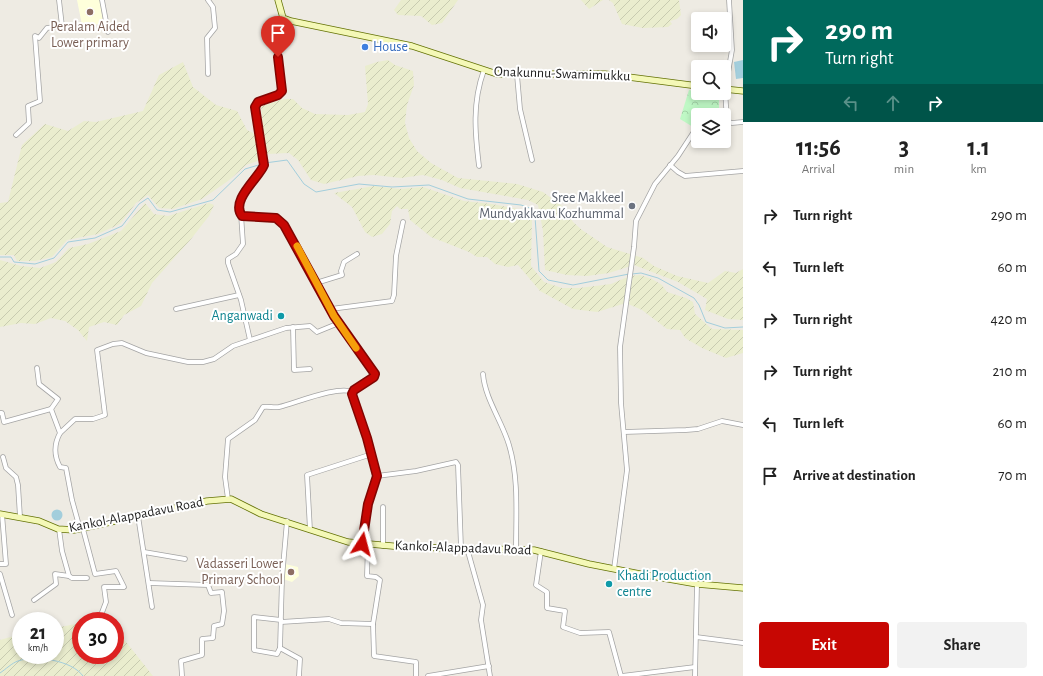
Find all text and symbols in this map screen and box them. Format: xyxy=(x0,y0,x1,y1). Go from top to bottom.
marker: Peralam Aided Lower primary xyxy=(85,7,95,17)
map controls xyxy=(691,12,731,148)
button: sound xyxy=(691,12,731,52)
pin xyxy=(261,16,295,57)
icon: right xyxy=(759,16,811,68)
text: 290 m xyxy=(825,17,893,45)
place label: Peralam Aided Lower primary xyxy=(50,20,130,50)
icon: arrive xyxy=(267,22,289,44)
place label: House xyxy=(373,40,408,54)
marker: House xyxy=(360,42,370,52)
text: Turn right xyxy=(825,50,894,68)
button: search xyxy=(691,60,731,100)
street label: Onakunnu-Swamimukku xyxy=(494,65,630,83)
icon: left xyxy=(840,92,862,114)
icon: ahead xyxy=(882,92,904,114)
icon: right xyxy=(924,92,946,114)
button: layers xyxy=(691,108,731,148)
text: 11:56 xyxy=(796,136,841,160)
text: 3 xyxy=(899,136,909,160)
text: 1.1 xyxy=(967,136,990,160)
text: Arrival xyxy=(802,163,835,176)
text: min xyxy=(894,163,914,176)
text: km xyxy=(970,163,987,176)
place label: Sree Makkeel Mundyakkavu Kozhummal xyxy=(479,191,624,221)
marker: Sree Makkeel Mundyakkavu Kozhummal xyxy=(627,201,637,211)
icon: right xyxy=(759,205,781,227)
text: Turn right xyxy=(793,208,852,223)
text: 290 m xyxy=(991,208,1027,223)
icon: left xyxy=(759,257,781,279)
text: Turn left xyxy=(793,260,844,275)
text: 60 m xyxy=(998,260,1027,275)
place label: Anganwadi xyxy=(212,309,273,323)
icon: right xyxy=(759,309,781,331)
marker: Anganwadi xyxy=(276,311,286,321)
text: Turn right xyxy=(793,312,852,327)
text: 420 m xyxy=(991,312,1027,327)
icon: right xyxy=(759,361,781,383)
text: Turn right xyxy=(793,364,852,379)
text: 210 m xyxy=(993,364,1027,379)
icon: left xyxy=(759,413,781,435)
text: Turn left xyxy=(793,416,844,431)
text: 60 m xyxy=(998,416,1027,431)
icon: arrive xyxy=(759,465,781,487)
text: Arrive at destination xyxy=(793,468,916,483)
text: 70 m xyxy=(998,468,1027,483)
street label: Kankol-Alappadavu Road xyxy=(68,495,204,535)
position arrow xyxy=(341,523,383,565)
street label: Kankol-Alappadavu Road xyxy=(394,539,532,557)
place label: Vadasseri Lower Primary School xyxy=(196,557,283,587)
marker: Vadasseri Lower Primary School xyxy=(286,567,296,577)
place label: Khadi Production centre xyxy=(617,569,711,599)
marker: Khadi Production centre xyxy=(604,579,614,589)
speed limit sign: 30 xyxy=(72,612,124,664)
button: Exit xyxy=(759,622,889,668)
button: Share xyxy=(897,622,1027,668)
text: 21 xyxy=(30,623,46,643)
text: km/h xyxy=(28,643,48,653)

